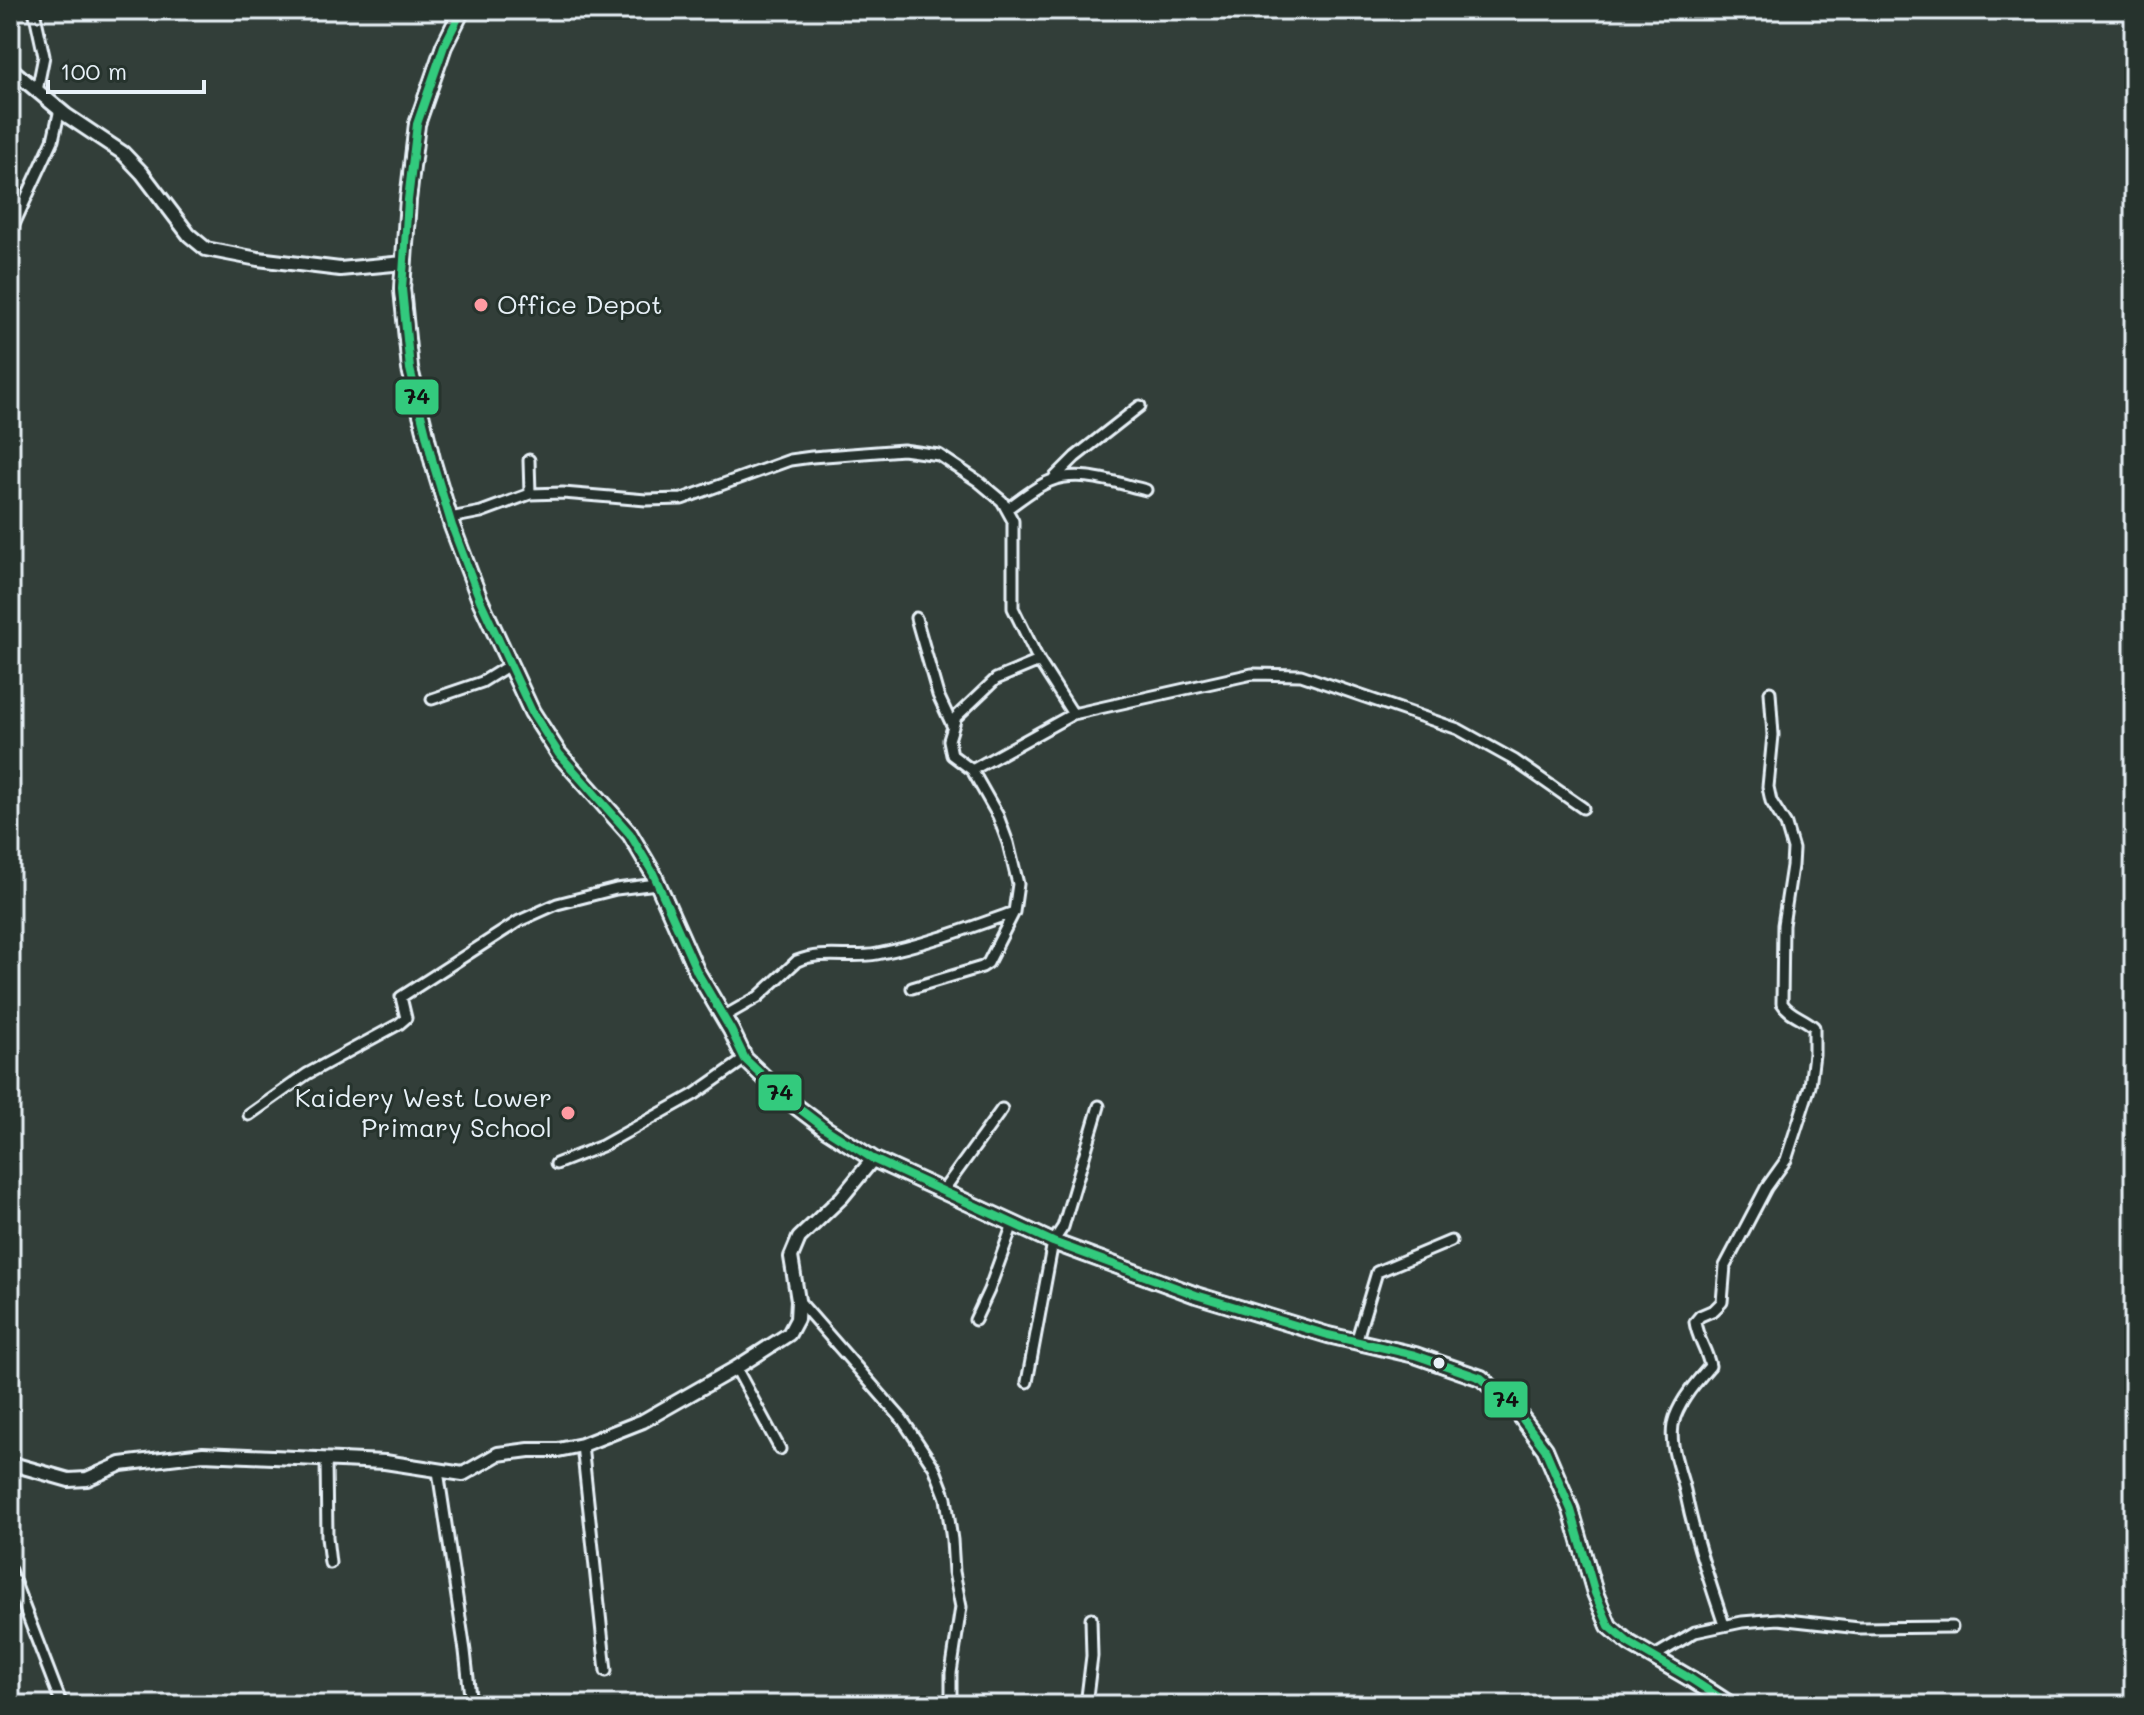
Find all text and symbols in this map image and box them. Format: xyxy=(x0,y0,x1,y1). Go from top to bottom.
scale bar xyxy=(48,44,204,94)
text: 100 m xyxy=(60,55,127,86)
place label: Office Depot xyxy=(497,287,662,321)
marker: Office Depot xyxy=(472,296,490,314)
line badge: 74 xyxy=(394,378,440,416)
text: 74 xyxy=(404,381,430,410)
line badge: 74 xyxy=(757,1073,803,1112)
text: 74 xyxy=(767,1077,793,1106)
place label: Kaidery West Lower Primary School xyxy=(295,1080,552,1144)
marker: Kaidery West Lower Primary School xyxy=(559,1104,577,1122)
unlabelled marker xyxy=(1431,1355,1447,1371)
line badge: 74 xyxy=(1483,1380,1529,1419)
text: 74 xyxy=(1493,1384,1519,1413)

